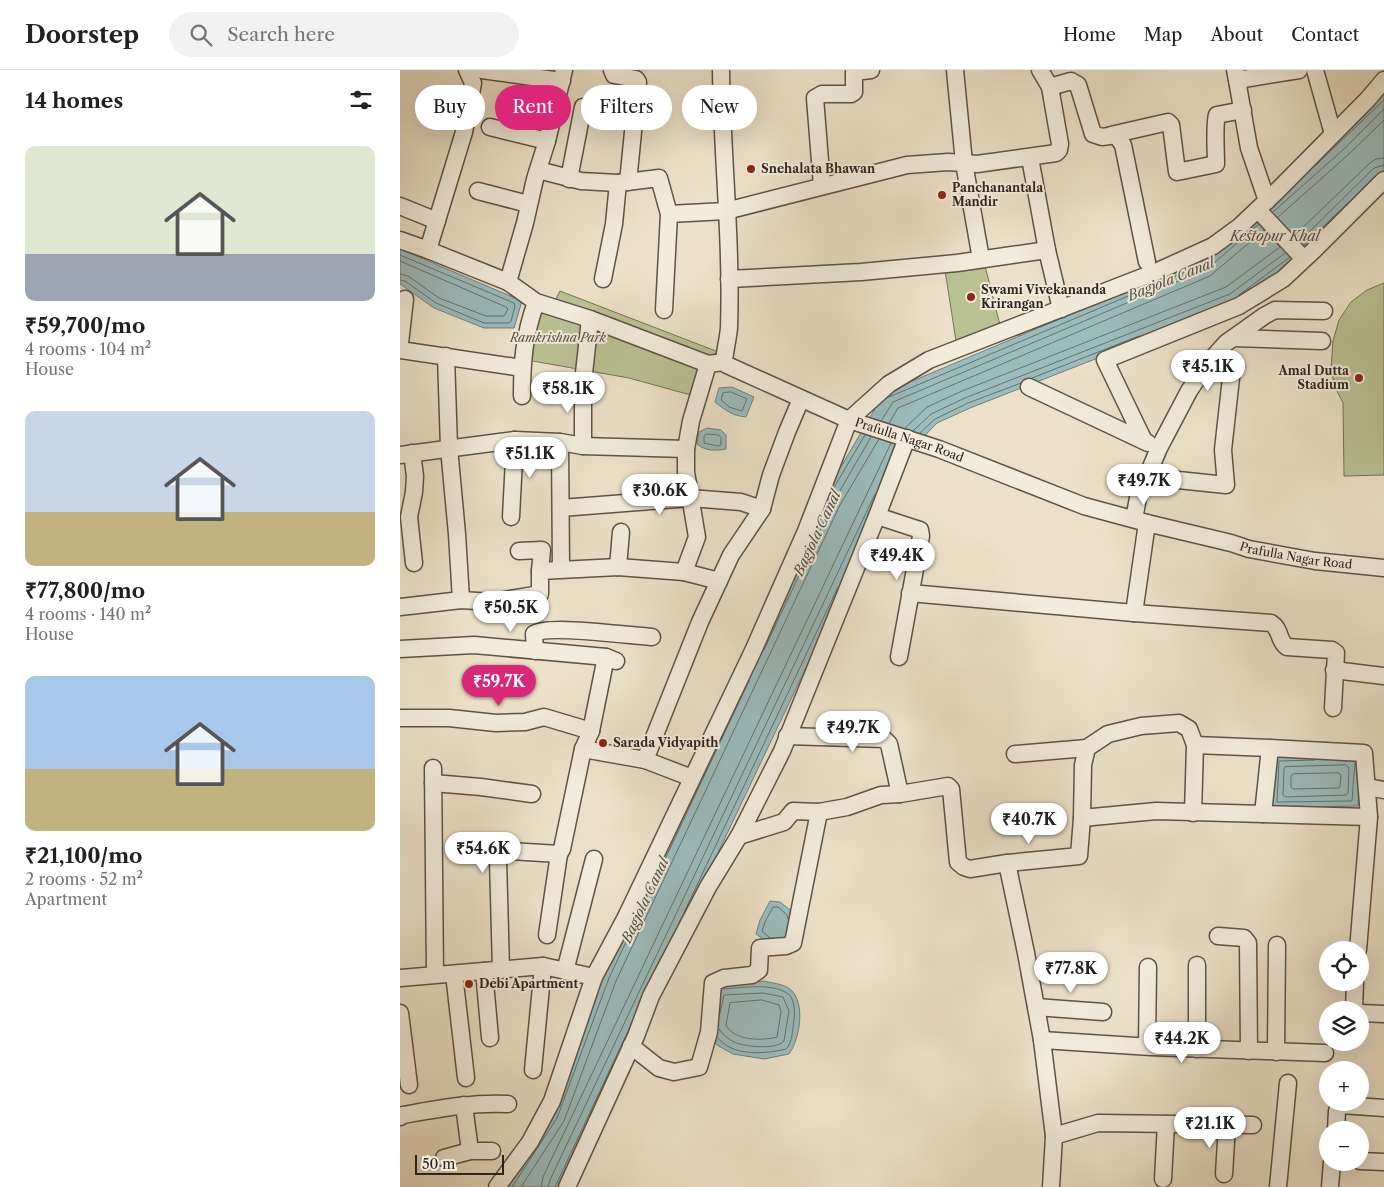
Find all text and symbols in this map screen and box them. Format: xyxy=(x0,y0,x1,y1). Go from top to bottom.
search box xyxy=(169,12,519,57)
text: Doorstep xyxy=(25,20,139,49)
icon: search xyxy=(187,21,215,49)
text: Search here xyxy=(227,23,335,46)
text: Home xyxy=(1063,24,1116,46)
text: Map xyxy=(1144,24,1182,46)
text: About xyxy=(1210,24,1263,46)
text: Contact xyxy=(1291,24,1359,46)
chip: Buy xyxy=(415,85,485,130)
chip: Rent xyxy=(495,85,571,130)
chip: Filters xyxy=(581,85,672,130)
chip: New xyxy=(682,85,757,130)
icon: filters xyxy=(347,86,375,114)
text: 14 homes xyxy=(25,88,123,113)
place label: Snehalata Bhawan xyxy=(761,161,876,176)
marker: Snehalata Bhawan xyxy=(745,163,757,175)
icon: home xyxy=(155,179,245,269)
place label: Panchanantala Mandir xyxy=(952,180,1044,209)
marker: Panchanantala Mandir xyxy=(936,189,948,201)
water label: Kestopur Khal xyxy=(1229,227,1322,245)
water label: Bagjola Canal xyxy=(1124,253,1219,305)
place label: Swami Vivekananda Krirangan xyxy=(981,282,1107,311)
marker: Swami Vivekananda Krirangan xyxy=(965,291,977,303)
text: ₹59,700/mo xyxy=(25,313,145,338)
park label: Ramkrishna Park xyxy=(509,330,607,345)
text: 4 rooms · 104 m² xyxy=(25,339,151,359)
pin: ₹45.1K xyxy=(1167,350,1249,392)
text: ₹45.1K xyxy=(1182,356,1234,376)
text: House xyxy=(25,359,74,379)
place label: Amal Dutta Stadium xyxy=(1278,363,1350,392)
pin: ₹58.1K xyxy=(527,372,609,414)
marker: Amal Dutta Stadium xyxy=(1353,372,1365,384)
text: ₹58.1K xyxy=(542,378,594,398)
street label: Prafulla Nagar Road xyxy=(853,414,967,465)
pin: ₹51.1K xyxy=(489,436,571,479)
text: ₹51.1K xyxy=(505,443,555,463)
icon: home xyxy=(155,444,245,534)
pin: ₹49.7K xyxy=(1103,464,1185,506)
text: ₹49.7K xyxy=(1118,470,1170,490)
pin: ₹30.6K xyxy=(619,474,701,516)
text: ₹30.6K xyxy=(633,480,687,500)
water label: Bagjola Canal xyxy=(789,486,845,580)
pin: ₹49.4K xyxy=(856,538,938,581)
street label: Prafulla Nagar Road xyxy=(1238,538,1354,572)
text: ₹49.4K xyxy=(870,545,924,565)
text: ₹77,800/mo xyxy=(25,578,145,603)
pin: ₹50.5K xyxy=(470,590,552,633)
text: ₹50.5K xyxy=(484,597,538,617)
text: 4 rooms · 140 m² xyxy=(25,604,151,624)
text: House xyxy=(25,624,74,644)
pin: ₹59.7K xyxy=(458,664,540,707)
text: ₹59.7K xyxy=(473,671,525,691)
icon: home xyxy=(155,709,245,799)
pin: ₹49.7K xyxy=(812,710,894,753)
text: ₹49.7K xyxy=(827,717,879,737)
place label: Sarada Vidyapith xyxy=(613,735,719,750)
marker: Sarada Vidyapith xyxy=(597,737,609,749)
pin: ₹40.7K xyxy=(988,802,1070,845)
text: ₹40.7K xyxy=(1002,809,1056,829)
pin: ₹54.6K xyxy=(442,832,524,874)
text: ₹54.6K xyxy=(456,838,510,858)
text: ₹21,100/mo xyxy=(25,843,142,868)
water label: Bagjola Canal xyxy=(617,853,673,947)
text: 2 rooms · 52 m² xyxy=(25,869,143,889)
text: Apartment xyxy=(25,889,107,909)
map controls xyxy=(1319,941,1369,1171)
button: locate xyxy=(1319,941,1369,991)
pin: ₹77.8K xyxy=(1030,952,1112,994)
text: ₹77.8K xyxy=(1045,958,1097,978)
place label: Debi Apartment xyxy=(479,976,579,991)
marker: Debi Apartment xyxy=(463,978,475,990)
button: layers xyxy=(1319,1001,1369,1051)
pin: ₹44.2K xyxy=(1141,1022,1223,1064)
text: ₹44.2K xyxy=(1155,1028,1209,1048)
button: + xyxy=(1319,1061,1369,1111)
pin: ₹21.1K xyxy=(1169,1106,1251,1149)
text: ₹21.1K xyxy=(1185,1113,1235,1133)
button: − xyxy=(1319,1121,1369,1171)
scale bar xyxy=(415,1152,504,1175)
text: 50 m xyxy=(422,1155,455,1173)

